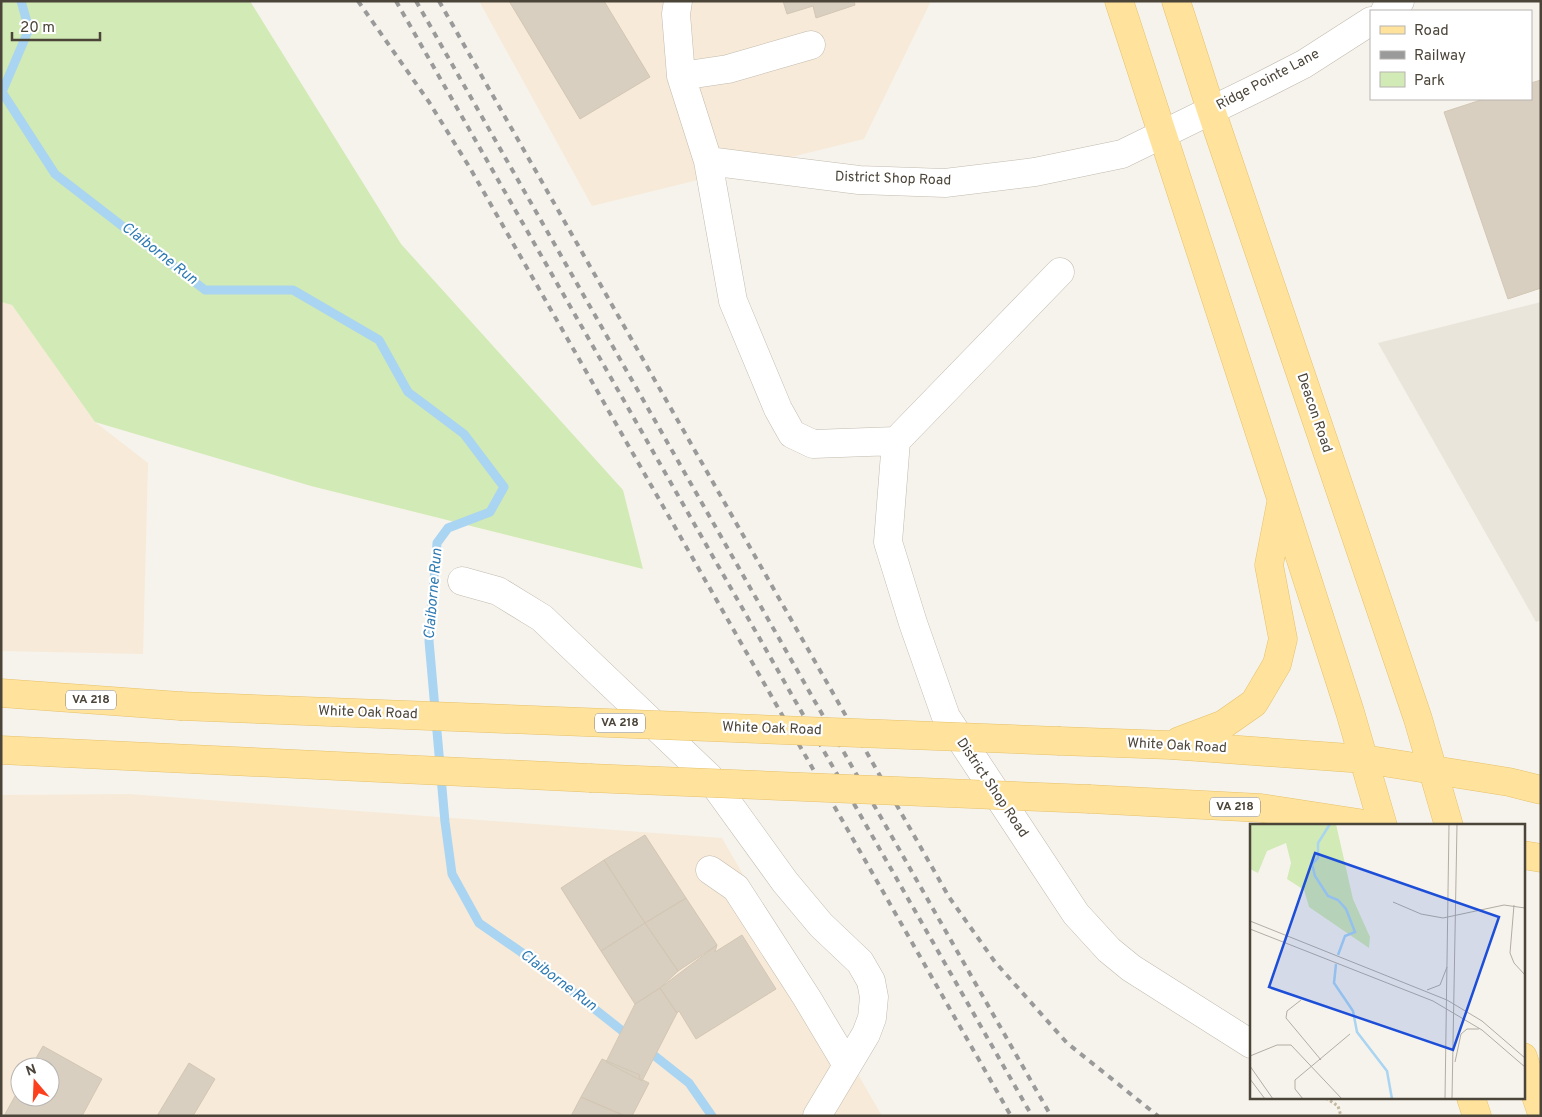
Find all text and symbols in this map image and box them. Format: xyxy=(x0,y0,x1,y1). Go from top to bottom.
scale bar xyxy=(12,10,100,42)
legend xyxy=(1370,10,1532,100)
text: 20 m xyxy=(20,19,55,38)
text: Road xyxy=(1414,22,1449,41)
street label: Ridge Pointe Lane xyxy=(1214,46,1322,114)
text: Railway xyxy=(1414,47,1466,66)
text: Park xyxy=(1414,72,1445,91)
street label: District Shop Road xyxy=(835,168,951,190)
water label: Claiborne Run xyxy=(117,218,201,290)
street label: Deacon Road xyxy=(1292,371,1336,455)
water label: Claiborne Run xyxy=(421,548,447,640)
road number: VA 218 xyxy=(66,690,116,710)
street label: White Oak Road xyxy=(318,703,418,723)
road number: VA 218 xyxy=(595,714,645,732)
street label: White Oak Road xyxy=(722,719,822,739)
street label: District Shop Road xyxy=(952,735,1032,841)
street label: White Oak Road xyxy=(1127,735,1227,757)
road number: VA 218 xyxy=(1210,798,1260,816)
inset map xyxy=(1250,824,1524,1100)
water label: Claiborne Run xyxy=(516,946,600,1016)
north arrow xyxy=(10,1057,60,1107)
text: N xyxy=(24,1061,39,1081)

